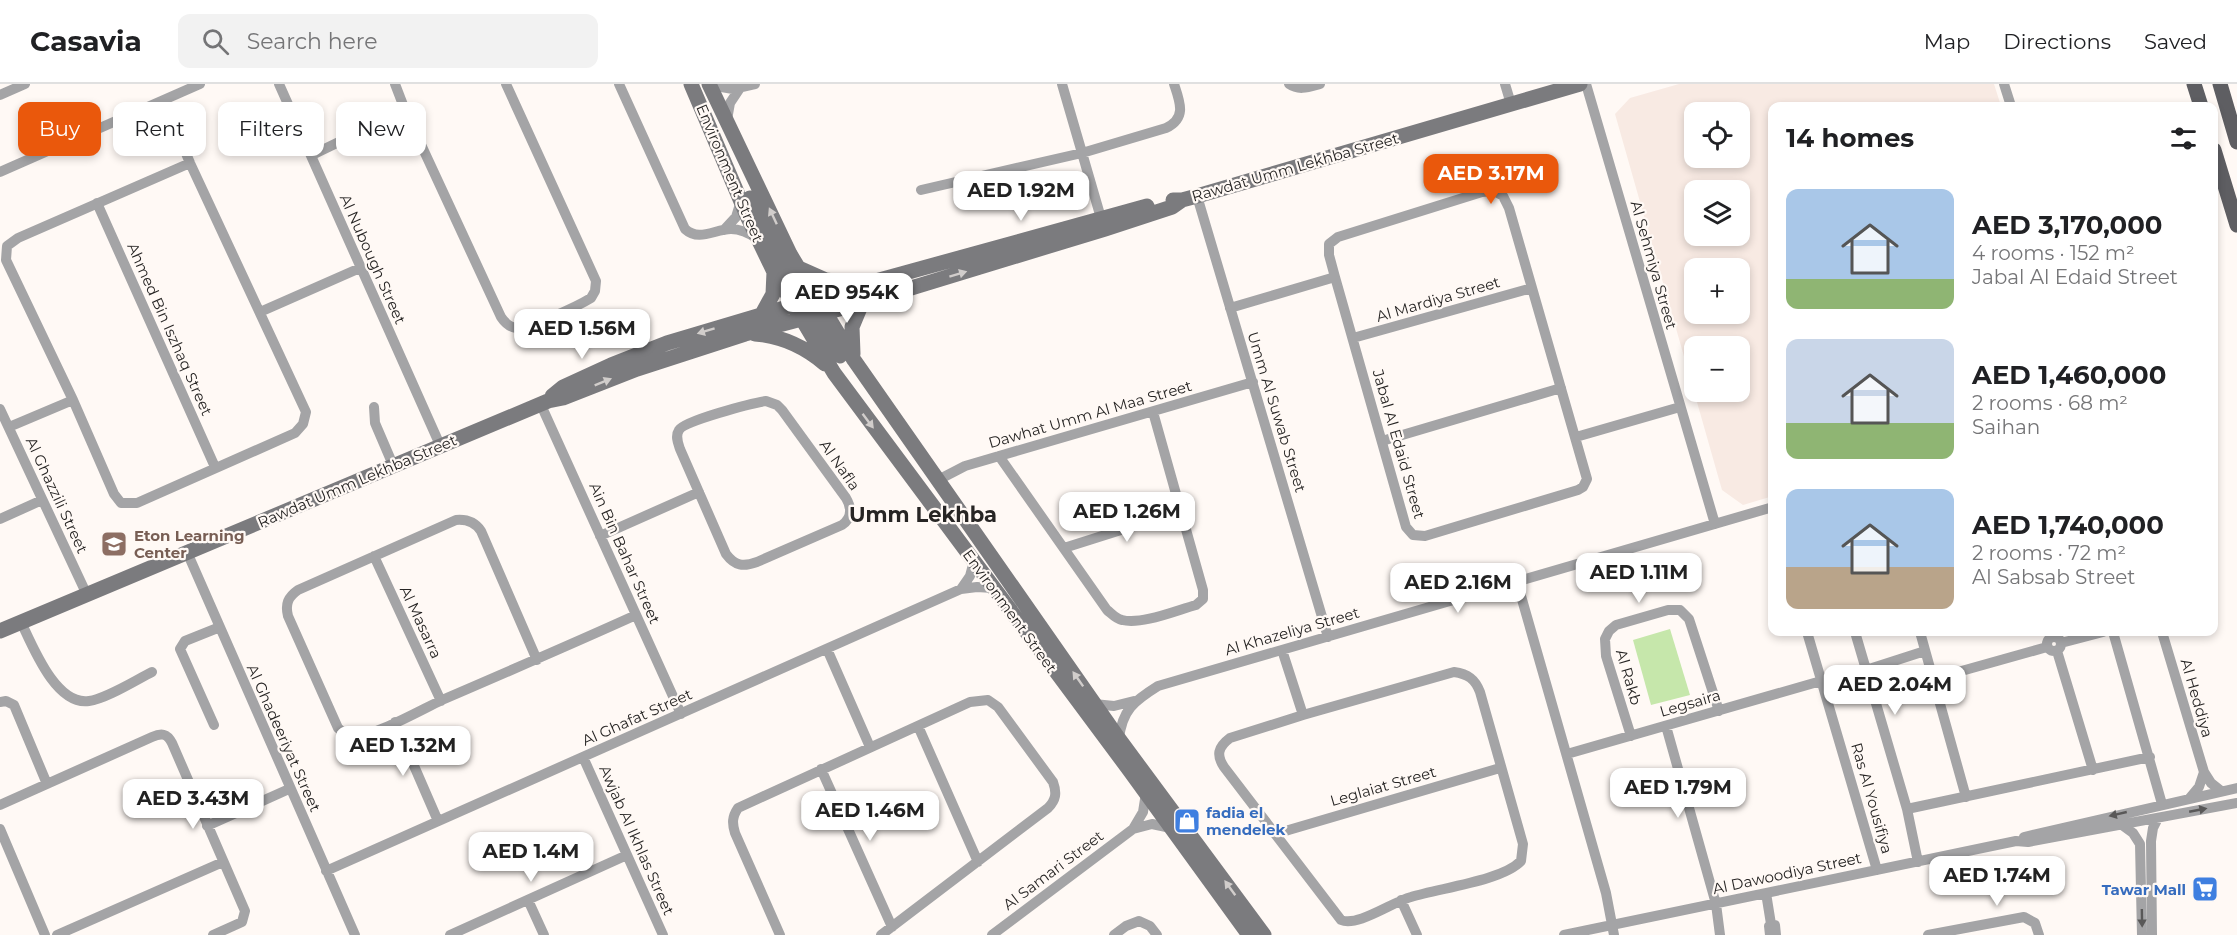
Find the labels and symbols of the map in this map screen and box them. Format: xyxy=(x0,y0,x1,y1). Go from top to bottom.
street label: Environment Street xyxy=(692,101,768,245)
street label: Rawdat Umm Lekhba Street xyxy=(1189,128,1401,206)
pin: AED 3.17M xyxy=(1422,154,1560,205)
pin: AED 1.92M xyxy=(952,171,1090,222)
street label: Al Nubough Street xyxy=(336,191,410,327)
street label: Al Sehmiya Street xyxy=(1627,198,1681,332)
one-way arrow xyxy=(767,207,777,225)
street label: Ahmed Bin Iszhaq Street xyxy=(123,240,217,418)
one-way arrow xyxy=(949,269,967,278)
street label: Al Mardiya Street xyxy=(1374,272,1502,326)
pin: AED 954K xyxy=(785,273,909,324)
pin: AED 1.56M xyxy=(513,309,651,360)
one-way arrow xyxy=(697,327,715,336)
street label: Umm Al Suwab Street xyxy=(1244,329,1310,495)
street label: Jabal Al Edaid Street xyxy=(1368,366,1429,521)
street label: Dawhat Umm Al Maa Street xyxy=(986,376,1194,452)
one-way arrow xyxy=(594,377,612,387)
one-way arrow xyxy=(862,412,874,428)
street label: Rawdat Umm Lekhba Street xyxy=(255,430,459,532)
street label: Al Ghazzili Street xyxy=(22,434,92,556)
street label: Al Nafla xyxy=(816,436,864,494)
street label: Ain Bin Bahar Street xyxy=(585,479,665,627)
pin: AED 1.26M xyxy=(1058,492,1196,543)
district label: Umm Lekhba xyxy=(849,502,997,527)
place label: Eton Learning Center xyxy=(134,526,244,562)
school or university icon: Eton Learning Center xyxy=(99,529,129,559)
street label: Environment Street xyxy=(959,546,1061,676)
pin: AED 1.11M xyxy=(1570,553,1708,604)
pin: AED 2.16M xyxy=(1389,563,1527,614)
street label: Al Masarra xyxy=(396,583,446,661)
street label: Al Khazeliya Street xyxy=(1223,603,1361,659)
street label: Al Rakb xyxy=(1612,647,1646,707)
street label: Al Heddiya xyxy=(2177,656,2217,740)
street label: Al Ghadeeriyat Street xyxy=(243,661,325,815)
pin: AED 2.04M xyxy=(1826,665,1964,716)
one-way arrow xyxy=(1072,672,1084,688)
street label: Al Ghafat Street xyxy=(579,684,695,750)
street label: Legsaira xyxy=(1657,685,1723,721)
pin: AED 1.32M xyxy=(334,726,472,777)
street label: Ras Al Yousifiya xyxy=(1847,740,1897,856)
street label: Awjab Al Ikhlas Street xyxy=(595,762,679,918)
street label: Leglaiat Street xyxy=(1328,762,1438,810)
pin: AED 1.79M xyxy=(1609,768,1747,819)
pin: AED 3.43M xyxy=(124,779,262,830)
pin: AED 1.46M xyxy=(801,791,939,842)
place label: fadia el mendelek xyxy=(1206,803,1286,839)
one-way arrow xyxy=(2188,805,2207,815)
shop icon: fadia el mendelek xyxy=(1172,806,1202,836)
one-way arrow xyxy=(2109,810,2128,820)
street label: Al Samari Street xyxy=(999,826,1107,914)
pin: AED 1.4M xyxy=(469,832,593,883)
street label: Al Dawoodiya Street xyxy=(1711,848,1863,898)
pin: AED 1.74M xyxy=(1928,856,2066,907)
supermarket icon: Tawar Mall xyxy=(2190,874,2220,904)
one-way arrow xyxy=(1224,880,1236,895)
place label: Tawar Mall xyxy=(2102,880,2186,899)
one-way arrow xyxy=(2137,908,2146,927)

